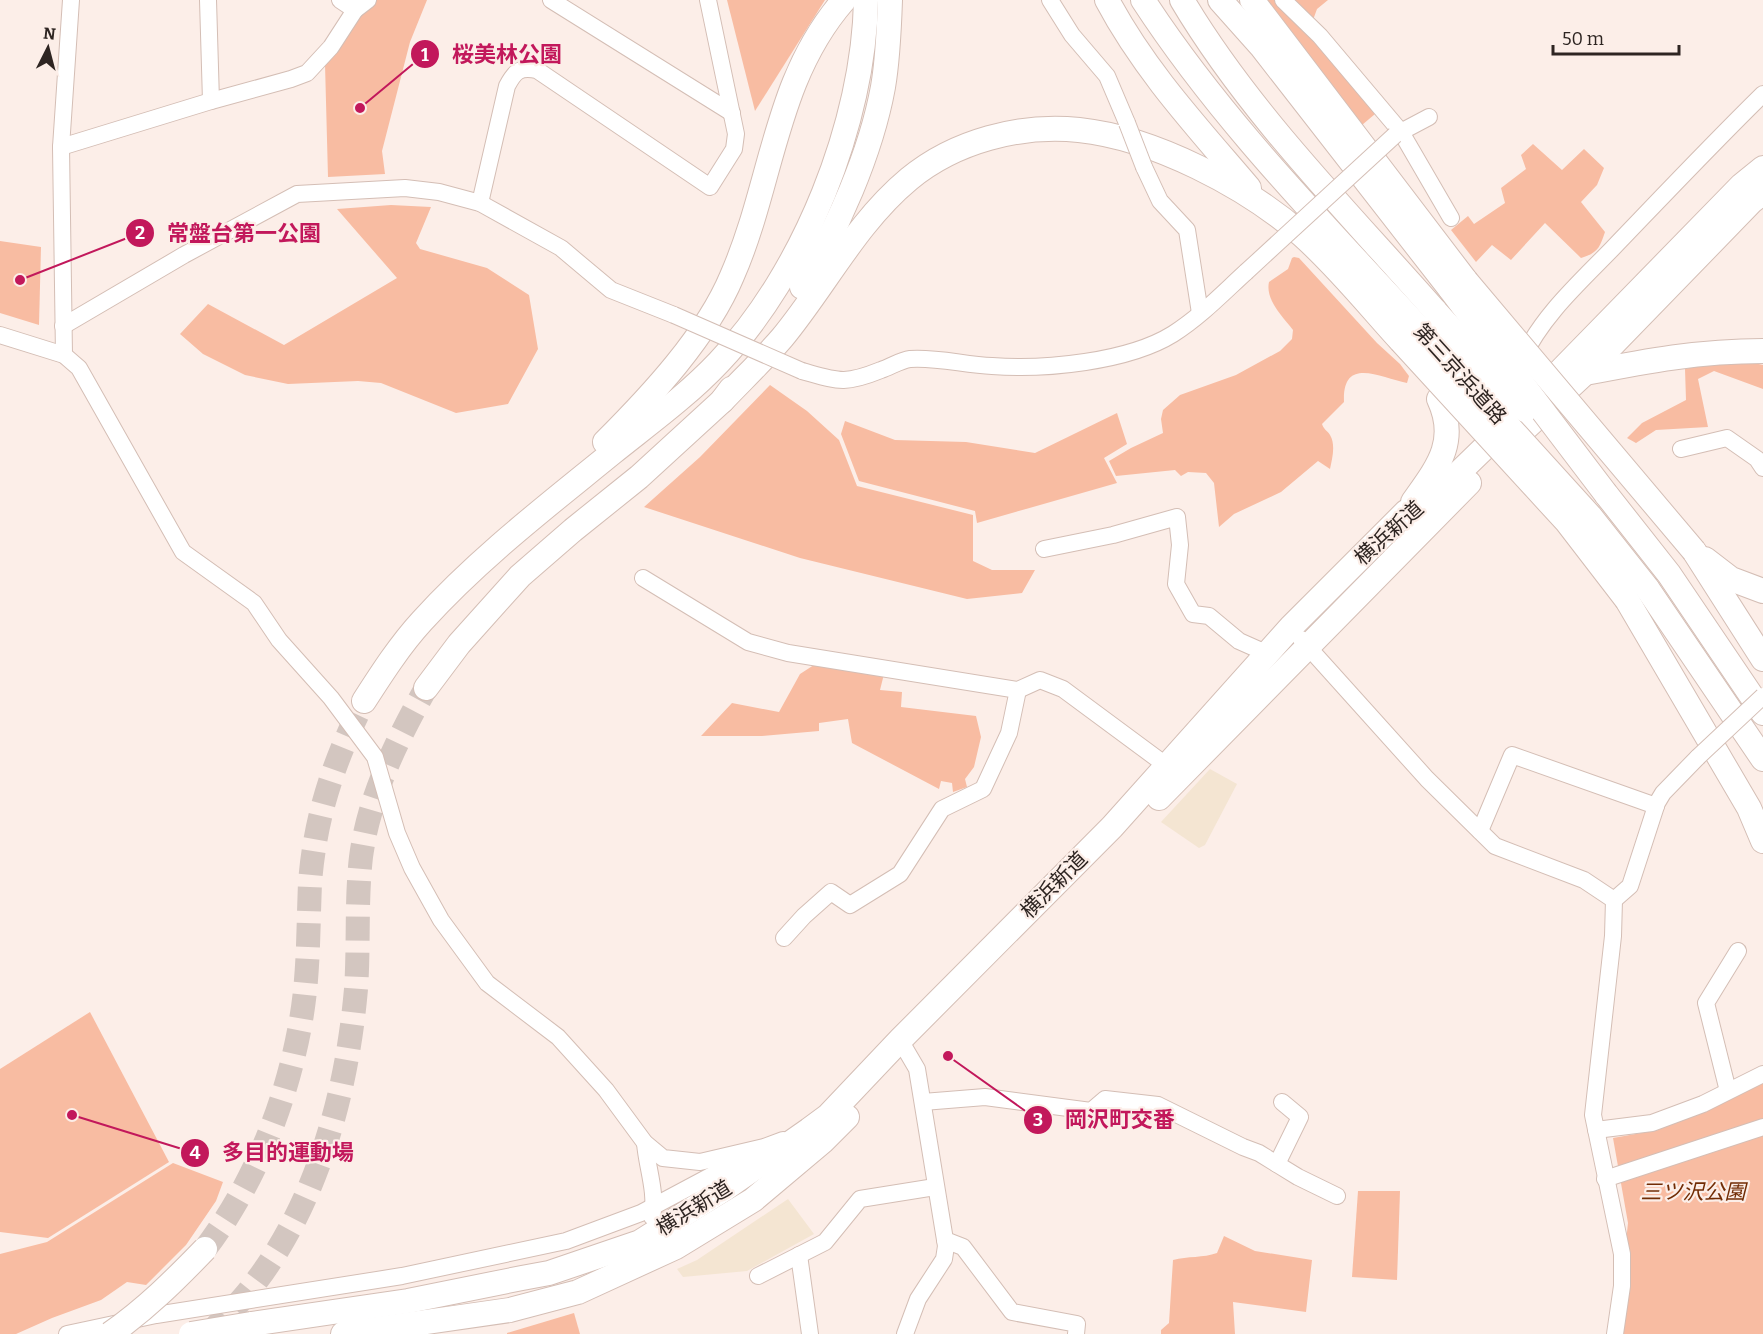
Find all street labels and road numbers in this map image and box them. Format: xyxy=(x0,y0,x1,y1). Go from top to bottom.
street label: 第三京浜道路 xyxy=(1408,318,1512,430)
street label: 横浜新道 xyxy=(1349,495,1429,571)
street label: 横浜新道 xyxy=(1015,846,1093,924)
street label: 横浜新道 xyxy=(651,1175,737,1241)

